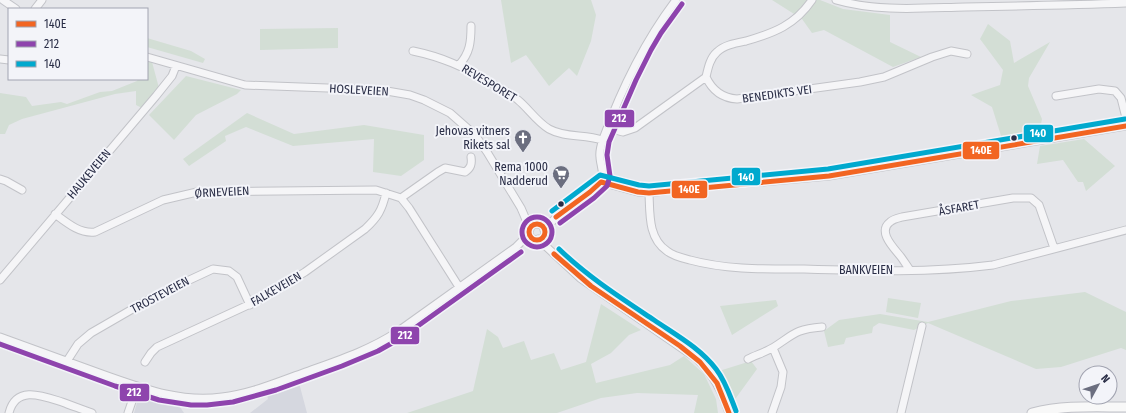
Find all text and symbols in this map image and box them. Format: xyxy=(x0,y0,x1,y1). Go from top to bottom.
legend xyxy=(8,8,148,80)
text: 140E xyxy=(44,17,67,31)
text: 212 xyxy=(44,37,59,51)
text: 140 xyxy=(44,57,61,71)
street label: REVESPORET xyxy=(459,61,519,105)
street label: HOSLEVEIEN xyxy=(329,81,389,99)
street label: BENEDIKTS VEI xyxy=(741,82,813,106)
line badge: 212 xyxy=(604,109,635,128)
text: 212 xyxy=(611,112,626,125)
place label: Jehovas vitners Rikets sal xyxy=(436,124,510,152)
line badge: 140 xyxy=(1023,124,1054,143)
text: 140 xyxy=(1030,127,1046,140)
church icon: Jehovas vitners Rikets sal xyxy=(513,128,533,153)
unlabelled marker xyxy=(1009,133,1019,143)
line badge: 140E xyxy=(962,141,1000,160)
text: 140E xyxy=(970,144,992,157)
street label: HAUKEVEIEN xyxy=(64,146,114,202)
place label: Rema 1000 Nadderud xyxy=(494,160,548,188)
supermarket icon: Rema 1000 Nadderud xyxy=(551,164,571,189)
line badge: 140 xyxy=(731,167,761,186)
text: 140 xyxy=(738,171,754,184)
line badge: 140E xyxy=(671,180,708,199)
text: 140E xyxy=(678,183,700,196)
street label: ØRNEVEIEN xyxy=(194,184,250,200)
street label: ÅSFARET xyxy=(937,196,981,218)
unlabelled marker xyxy=(556,199,566,209)
street label: BANKVEIEN xyxy=(839,263,893,277)
street label: FALKEVEIEN xyxy=(248,269,304,309)
street label: TROSTEVEIEN xyxy=(128,274,192,316)
line badge: 212 xyxy=(390,326,420,345)
text: 212 xyxy=(397,329,412,342)
north arrow xyxy=(1078,365,1118,405)
text: N xyxy=(1098,372,1112,386)
line badge: 212 xyxy=(119,383,150,402)
text: 212 xyxy=(126,386,141,399)

